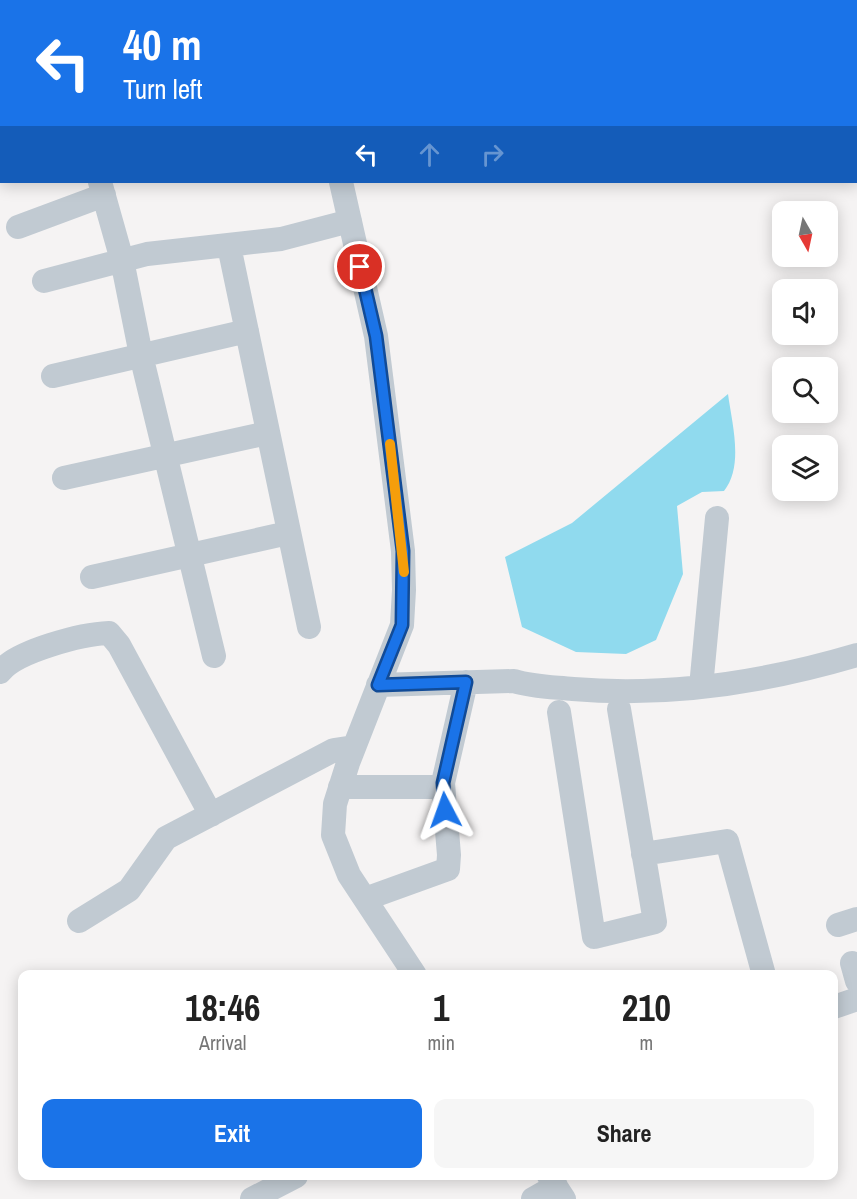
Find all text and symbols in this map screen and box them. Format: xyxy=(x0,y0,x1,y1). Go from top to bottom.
text: 40 m xyxy=(123,17,202,73)
icon: left xyxy=(24,24,102,102)
text: Turn left xyxy=(123,71,202,107)
icon: left xyxy=(350,138,383,171)
icon: ahead xyxy=(413,138,446,171)
icon: right xyxy=(476,138,509,171)
north arrow xyxy=(772,201,838,267)
map controls xyxy=(772,201,838,501)
pin xyxy=(334,241,385,292)
icon: arrive xyxy=(343,250,376,283)
button: sound xyxy=(772,279,838,345)
button: search xyxy=(772,357,838,423)
button: layers xyxy=(772,435,838,501)
position arrow xyxy=(413,778,477,842)
text: 18:46 xyxy=(185,984,260,1032)
text: 1 xyxy=(433,984,449,1032)
text: 210 xyxy=(622,984,671,1032)
text: Arrival xyxy=(199,1029,246,1056)
text: min xyxy=(427,1029,455,1056)
text: m xyxy=(640,1029,653,1056)
button: Exit xyxy=(42,1099,422,1168)
button: Share xyxy=(434,1099,814,1168)

